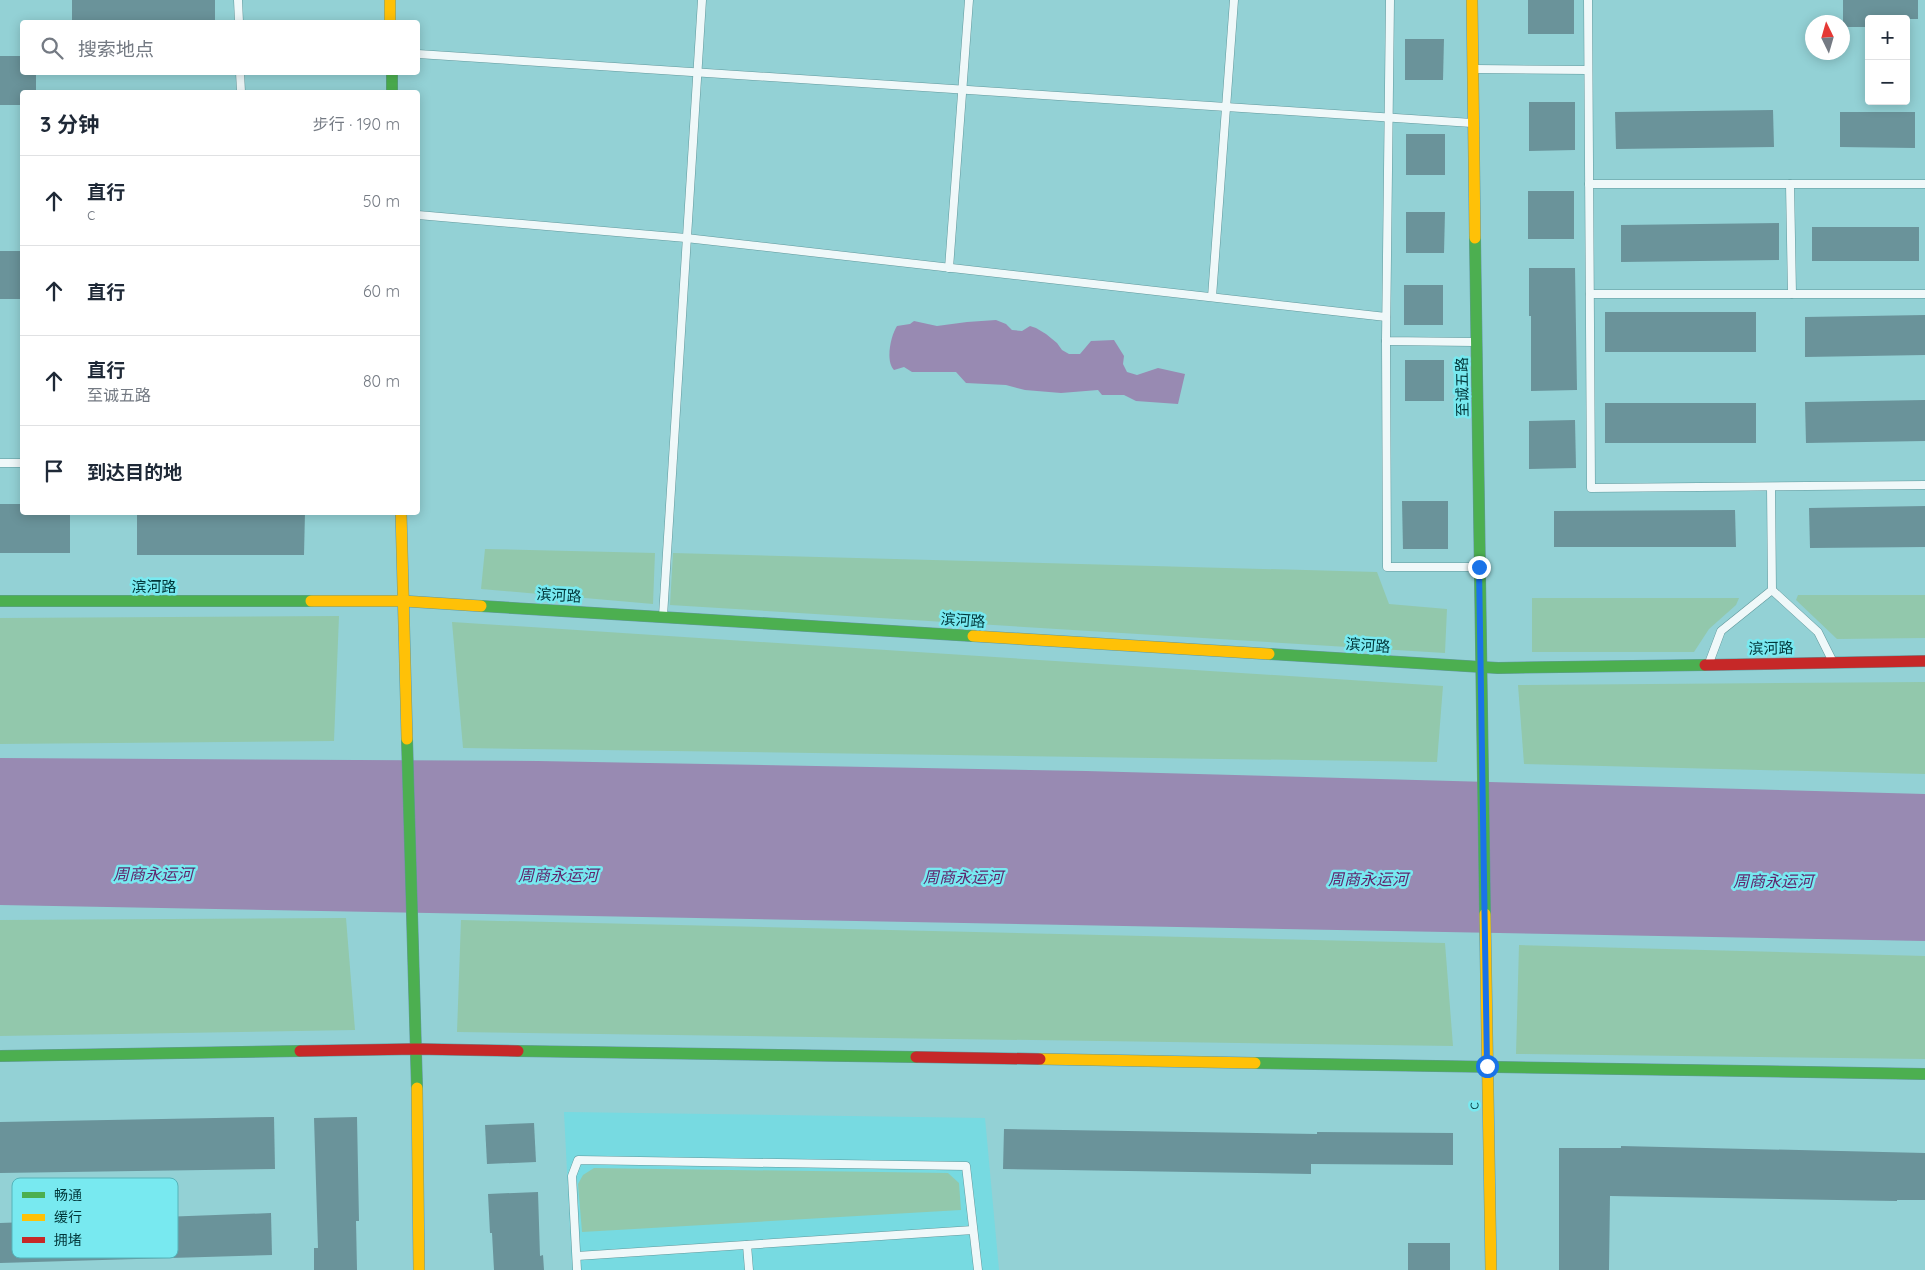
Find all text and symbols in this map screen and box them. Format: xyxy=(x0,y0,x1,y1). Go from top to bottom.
north arrow xyxy=(1805,15,1850,60)
map controls xyxy=(1865,15,1910,105)
button: + xyxy=(1865,15,1910,60)
search box xyxy=(20,20,420,75)
icon: search xyxy=(38,34,66,62)
text: 搜索地点 xyxy=(78,37,154,61)
button: − xyxy=(1865,60,1910,105)
text: 3 分钟 xyxy=(40,111,99,137)
text: 步行 · 190 m xyxy=(313,114,400,134)
text: 直行 xyxy=(87,180,125,204)
icon: ahead xyxy=(40,187,68,215)
text: 50 m xyxy=(363,191,400,211)
text: c xyxy=(87,204,95,224)
icon: ahead xyxy=(40,277,68,305)
text: 直行 xyxy=(87,280,125,304)
text: 60 m xyxy=(363,281,400,301)
street label: 至诚五路 xyxy=(1452,357,1472,417)
text: 直行 xyxy=(87,358,125,382)
icon: ahead xyxy=(40,367,68,395)
text: 80 m xyxy=(363,371,400,391)
text: 至诚五路 xyxy=(87,385,151,405)
icon: arrive xyxy=(40,457,68,485)
text: 到达目的地 xyxy=(87,460,182,484)
route end xyxy=(1468,556,1491,579)
street label: 滨河路 xyxy=(131,577,177,596)
street label: 滨河路 xyxy=(536,584,582,606)
street label: 滨河路 xyxy=(940,609,986,631)
street label: 滨河路 xyxy=(1345,634,1391,656)
street label: 滨河路 xyxy=(1748,638,1794,658)
water label: 周商永运河 xyxy=(113,864,196,884)
water label: 周商永运河 xyxy=(518,865,601,885)
water label: 周商永运河 xyxy=(923,867,1006,887)
water label: 周商永运河 xyxy=(1328,869,1411,889)
water label: 周商永运河 xyxy=(1733,871,1816,891)
route start xyxy=(1476,1055,1499,1078)
street label: c xyxy=(1463,1102,1483,1110)
legend xyxy=(12,1178,178,1258)
text: 畅通 xyxy=(54,1186,82,1204)
text: 缓行 xyxy=(54,1208,82,1226)
text: 拥堵 xyxy=(54,1231,82,1249)

